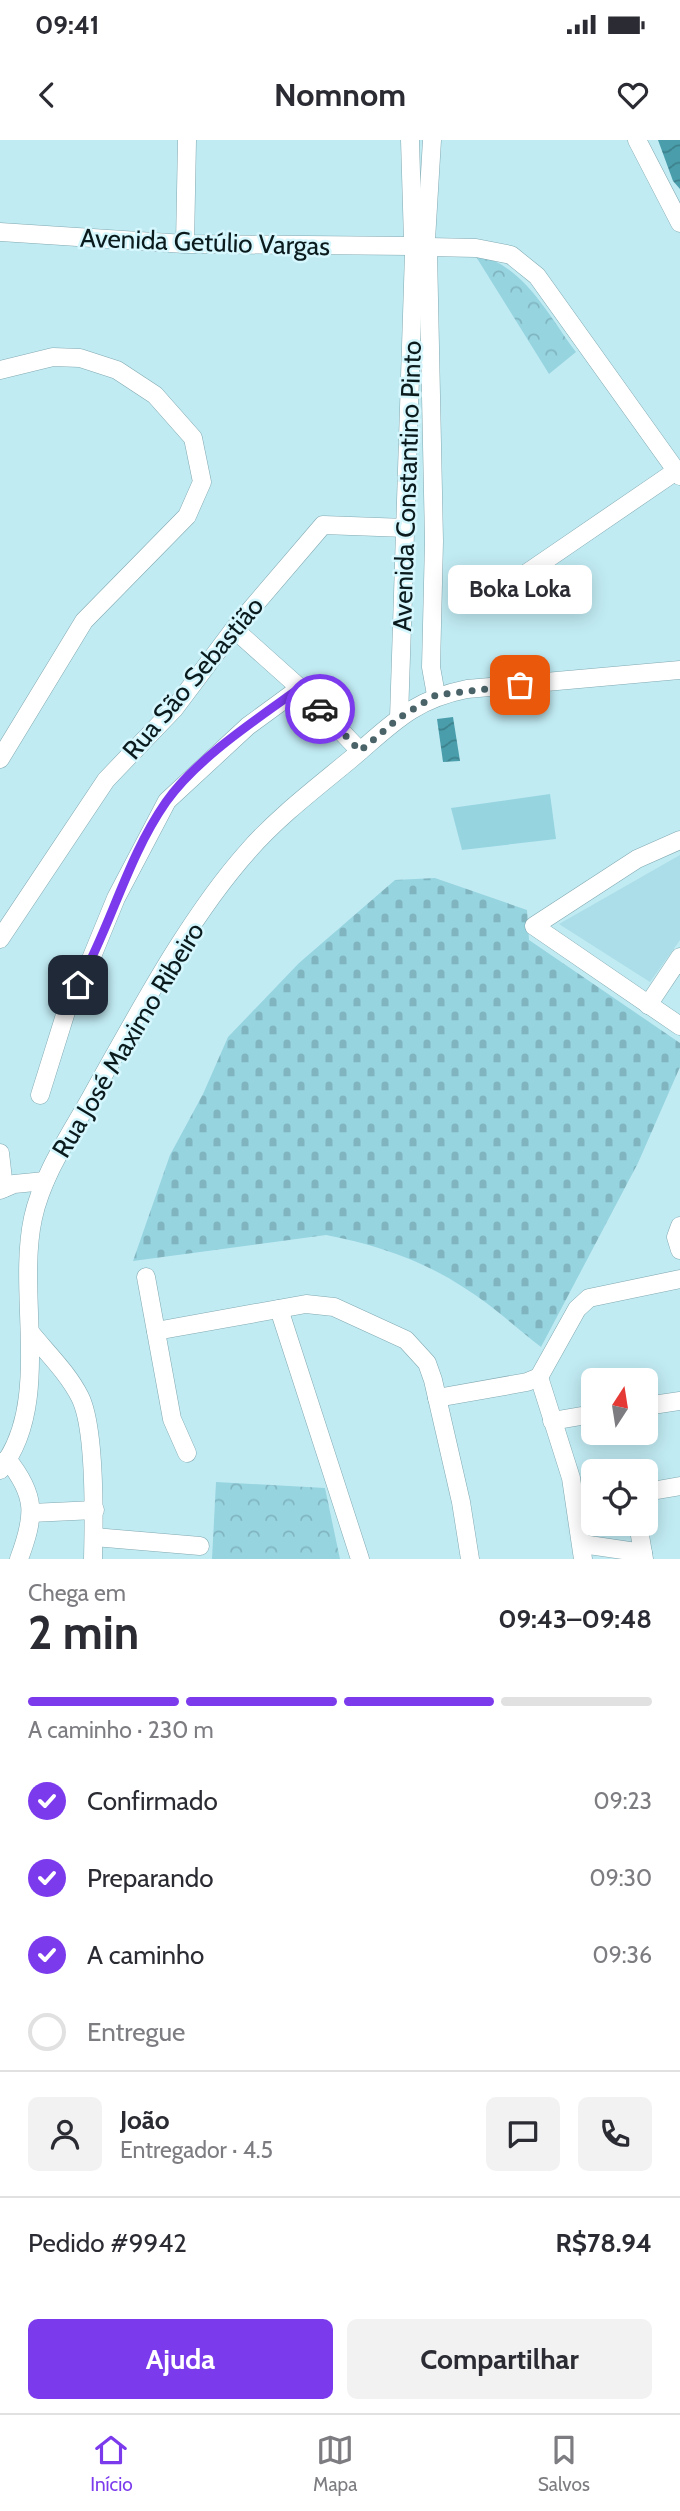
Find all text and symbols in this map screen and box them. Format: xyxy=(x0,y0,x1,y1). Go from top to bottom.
text: 09:41 xyxy=(35,9,99,41)
text: Nomnom xyxy=(274,75,406,114)
icon: back xyxy=(28,76,66,114)
icon: heart xyxy=(614,76,652,114)
street label: Avenida Getúlio Vargas xyxy=(79,222,331,262)
street label: Avenida Constantino Pinto xyxy=(386,340,428,632)
callout: Boka Loka xyxy=(448,566,592,615)
text: Boka Loka xyxy=(469,575,571,603)
street label: Rua São Sebastião xyxy=(116,590,270,766)
pin xyxy=(490,655,550,715)
icon: bag xyxy=(501,666,539,704)
courier xyxy=(285,674,355,744)
icon: car xyxy=(301,690,339,728)
street label: Rua José Maximo Ribeiro xyxy=(45,917,211,1163)
pin xyxy=(48,955,108,1015)
icon: home xyxy=(59,966,97,1004)
north arrow xyxy=(581,1368,658,1446)
map controls xyxy=(581,1368,658,1536)
button: locate xyxy=(581,1459,658,1536)
text: Chega em xyxy=(28,1579,126,1607)
text: 09:43–09:48 xyxy=(498,1603,652,1635)
text: 2 min xyxy=(28,1605,139,1661)
text: A caminho · 230 m xyxy=(28,1716,214,1744)
icon: check xyxy=(28,1782,66,1820)
text: Confirmado xyxy=(87,1785,218,1817)
text: 09:23 xyxy=(594,1787,652,1815)
icon: check xyxy=(28,1859,66,1897)
text: Preparando xyxy=(87,1862,214,1894)
text: 09:30 xyxy=(590,1864,652,1892)
icon: check xyxy=(28,1936,66,1974)
text: A caminho xyxy=(87,1939,204,1971)
text: 09:36 xyxy=(593,1941,652,1969)
text: Entregue xyxy=(87,2016,185,2048)
button: person xyxy=(28,2097,102,2171)
button: chat xyxy=(486,2097,560,2171)
button: phone xyxy=(578,2097,652,2171)
text: João xyxy=(120,2104,170,2136)
text: Entregador · 4.5 xyxy=(120,2136,273,2164)
text: Pedido #9942 xyxy=(28,2227,187,2259)
text: R$78.94 xyxy=(556,2227,652,2259)
button: Ajuda xyxy=(28,2319,333,2399)
button: Compartilhar xyxy=(347,2319,652,2399)
tab: Início xyxy=(90,2431,133,2496)
tab: Mapa xyxy=(313,2431,357,2496)
tab: Salvos xyxy=(538,2431,590,2496)

